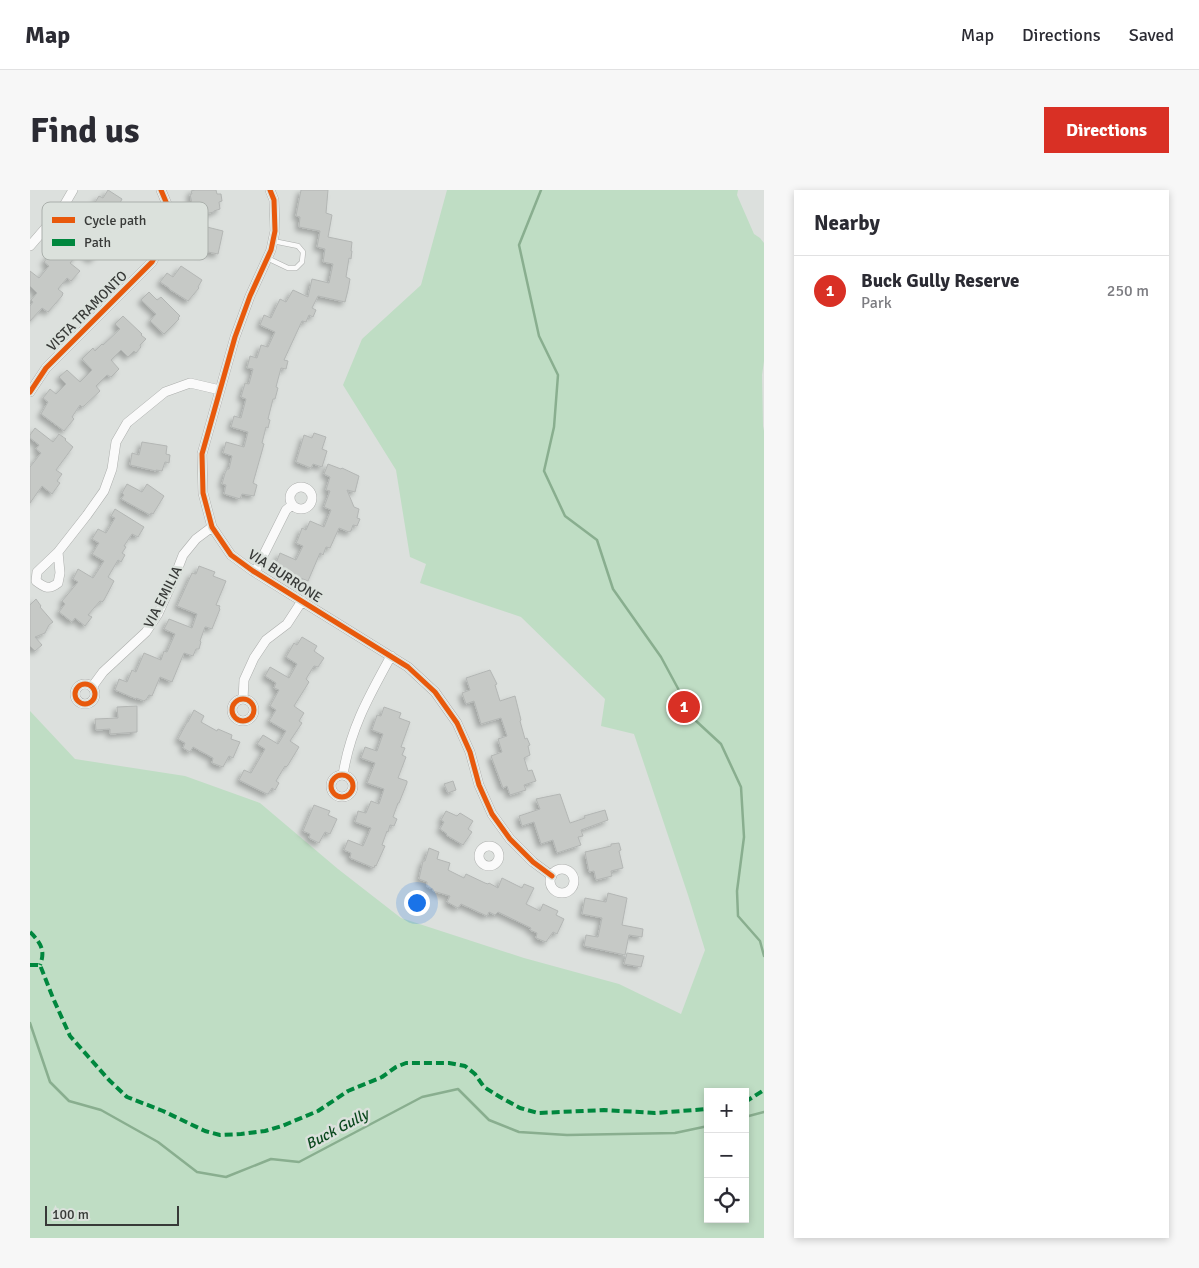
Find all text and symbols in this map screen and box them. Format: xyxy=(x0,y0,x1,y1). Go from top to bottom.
text: Map xyxy=(25,20,70,50)
text: Map xyxy=(961,24,994,46)
text: Directions xyxy=(1022,24,1101,46)
text: Saved xyxy=(1129,24,1174,46)
button: Directions xyxy=(1044,107,1169,153)
text: Find us xyxy=(30,109,140,152)
legend xyxy=(42,202,208,260)
text: Nearby xyxy=(814,210,880,236)
text: Cycle path xyxy=(84,212,146,229)
text: Path xyxy=(84,234,111,251)
street label: VISTA TRAMONTO xyxy=(43,267,131,355)
text: Buck Gully Reserve xyxy=(861,269,1019,293)
text: 1 xyxy=(826,281,834,301)
text: 250 m xyxy=(1107,281,1149,301)
text: Park xyxy=(861,293,892,313)
street label: VIA BURRONE xyxy=(245,546,325,606)
street label: VIA EMILIA xyxy=(140,563,186,631)
pin: 1 xyxy=(668,688,700,726)
your location xyxy=(404,890,430,916)
map controls xyxy=(704,1088,749,1223)
button: + xyxy=(704,1088,749,1133)
water label: Buck Gully xyxy=(303,1104,373,1153)
button: − xyxy=(704,1133,749,1178)
button: locate xyxy=(704,1178,749,1223)
scale bar xyxy=(45,1203,179,1226)
text: 100 m xyxy=(52,1206,89,1223)

